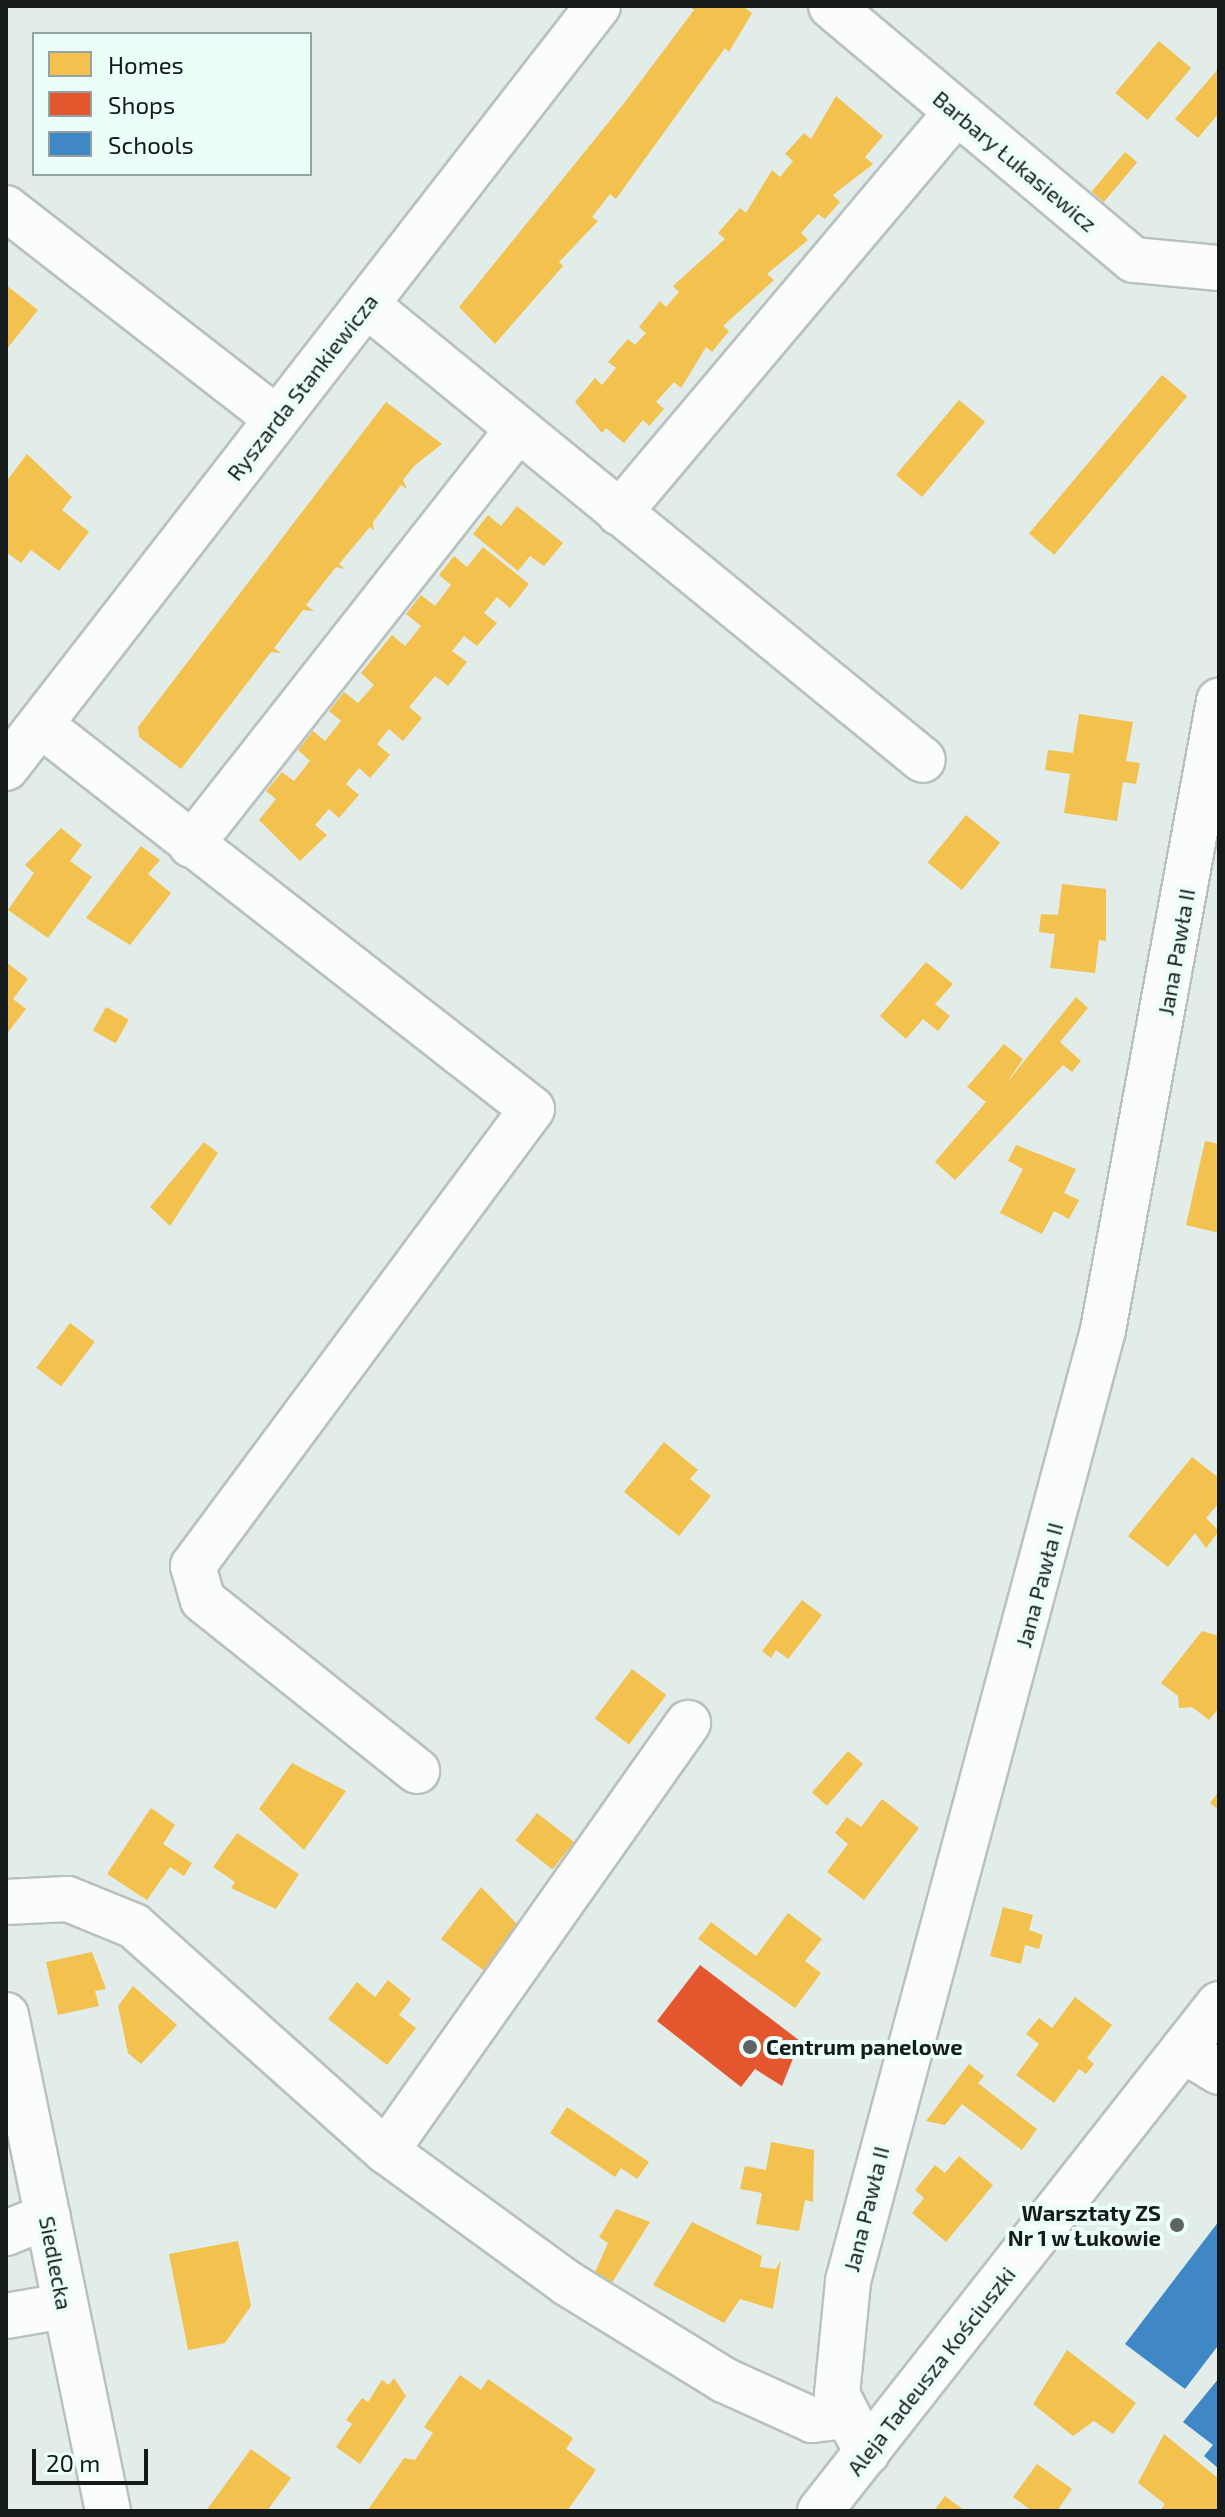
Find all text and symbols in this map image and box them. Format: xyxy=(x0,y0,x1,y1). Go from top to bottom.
legend xyxy=(32,32,312,176)
text: Homes xyxy=(108,50,184,79)
street label: Barbary Łukasiewicz xyxy=(928,85,1102,237)
text: Shops xyxy=(108,90,175,119)
text: Schools xyxy=(108,130,194,159)
street label: Ryszarda Stankiewicza xyxy=(221,288,383,486)
street label: Jana Pawła II xyxy=(1152,887,1200,1017)
street label: Jana Pawła II xyxy=(1010,1520,1068,1650)
place label: Centrum panelowe xyxy=(766,2034,963,2060)
marker: Centrum panelowe xyxy=(741,2038,759,2056)
street label: Jana Pawła II xyxy=(838,2144,894,2274)
place label: Warsztaty ZS Nr 1 w Łukowie xyxy=(1006,2199,1161,2250)
street label: Siedlecka xyxy=(34,2214,78,2312)
marker: Warsztaty ZS Nr 1 w Łukowie xyxy=(1168,2216,1186,2234)
street label: Aleja Tadeusza Kościuszki xyxy=(841,2261,1021,2481)
scale bar xyxy=(36,2433,152,2483)
text: 20 m xyxy=(46,2448,100,2477)

